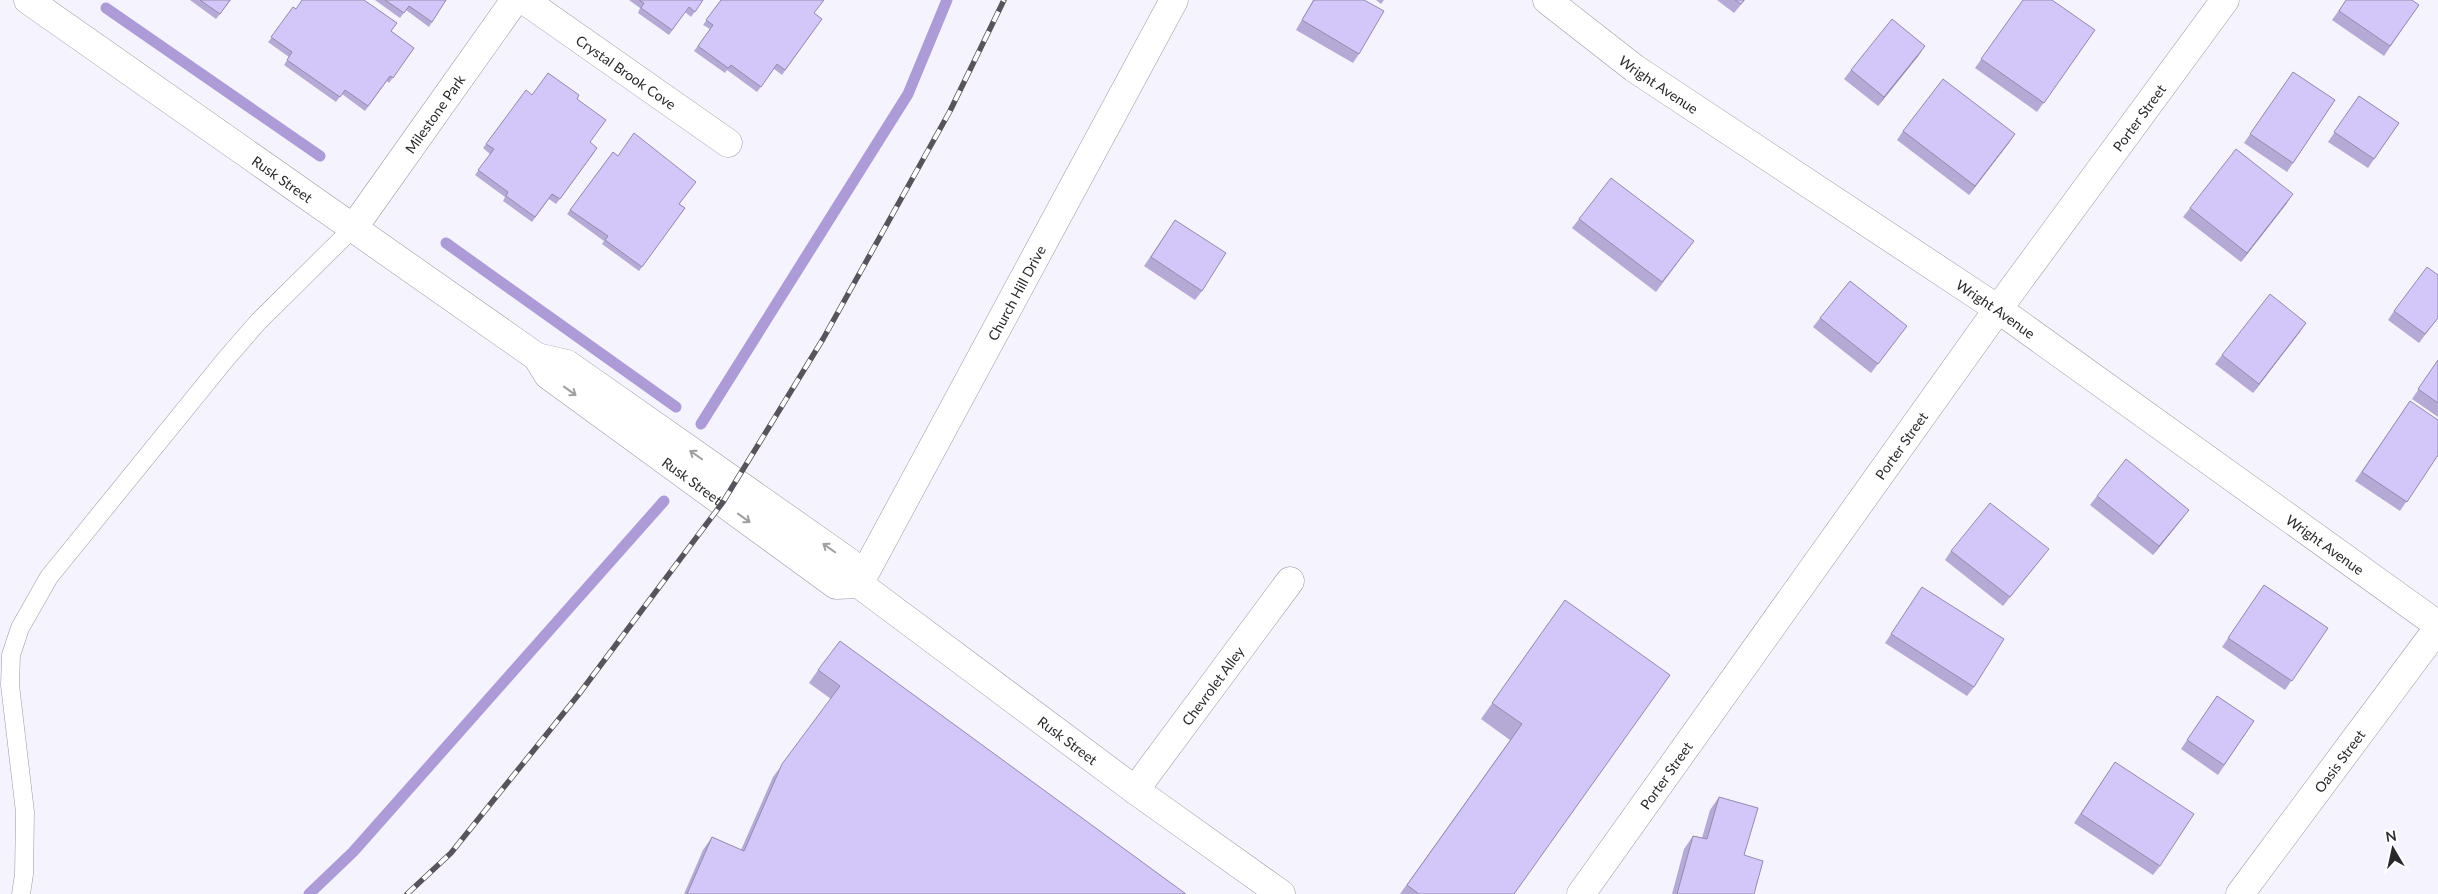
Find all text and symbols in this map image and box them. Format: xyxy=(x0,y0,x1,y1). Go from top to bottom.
street label: Crystal Brook Cove xyxy=(573,31,680,113)
street label: Wright Avenue xyxy=(1616,51,1702,117)
street label: Milestone Park xyxy=(401,70,469,156)
street label: Porter Street xyxy=(2108,81,2169,154)
street label: Rusk Street xyxy=(249,152,316,206)
street label: Church Hill Drive xyxy=(984,242,1049,343)
street label: Wright Avenue xyxy=(1953,275,2039,342)
one-way arrow xyxy=(563,386,577,396)
street label: Porter Street xyxy=(1871,408,1931,482)
one-way arrow xyxy=(689,450,703,460)
street label: Rusk Street xyxy=(659,453,726,508)
street label: Wright Avenue xyxy=(2283,510,2368,578)
one-way arrow xyxy=(737,512,750,523)
one-way arrow xyxy=(822,543,836,553)
street label: Chevrolet Alley xyxy=(1178,642,1248,728)
street label: Rusk Street xyxy=(1035,712,1101,768)
street label: Oasis Street xyxy=(2310,726,2368,796)
street label: Porter Street xyxy=(1636,738,1696,812)
north arrow xyxy=(2368,824,2418,874)
text: N xyxy=(2384,826,2398,845)

